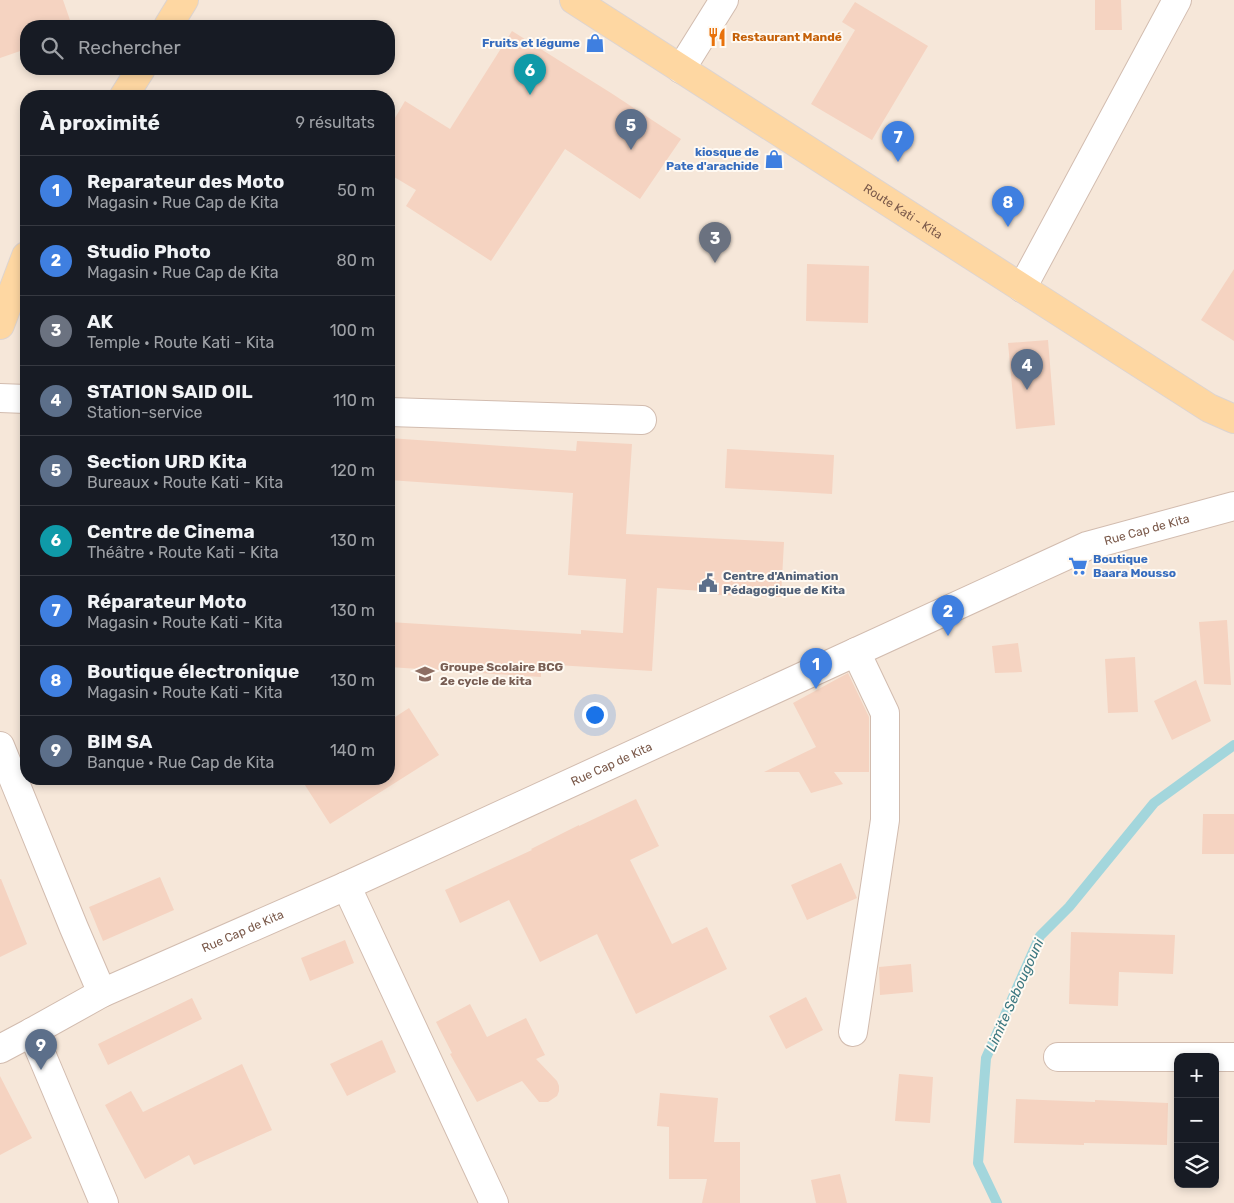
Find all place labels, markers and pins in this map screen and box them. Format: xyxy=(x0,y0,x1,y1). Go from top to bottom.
restaurant icon: Restaurant Mandé xyxy=(706,26,728,48)
place label: Restaurant Mandé xyxy=(732,30,842,44)
shop icon: Fruits et légume xyxy=(584,32,606,54)
place label: Fruits et légume xyxy=(482,36,580,50)
pin: 6 xyxy=(514,54,546,95)
pin: 5 xyxy=(615,109,647,150)
pin: 7 xyxy=(882,121,914,162)
place label: kiosque de Pate d'arachide xyxy=(666,145,759,173)
shop icon: kiosque de Pate d'arachide xyxy=(763,148,785,170)
pin: 8 xyxy=(992,186,1024,227)
pin: 3 xyxy=(699,222,731,263)
pin: 4 xyxy=(1011,349,1043,390)
place label: Boutique Baara Mousso xyxy=(1093,552,1176,580)
supermarket icon: Boutique Baara Mousso xyxy=(1067,555,1089,577)
place label: Centre d'Animation Pédagogique de Kita xyxy=(723,569,845,597)
public building icon: Centre d'Animation Pédagogique de Kita xyxy=(697,572,719,594)
pin: 2 xyxy=(932,595,964,636)
pin: 1 xyxy=(800,648,832,689)
place label: Groupe Scolaire BCG 2e cycle de kita xyxy=(440,660,564,688)
school or university icon: Groupe Scolaire BCG 2e cycle de kita xyxy=(414,663,436,685)
pin: 9 xyxy=(25,1029,57,1070)

